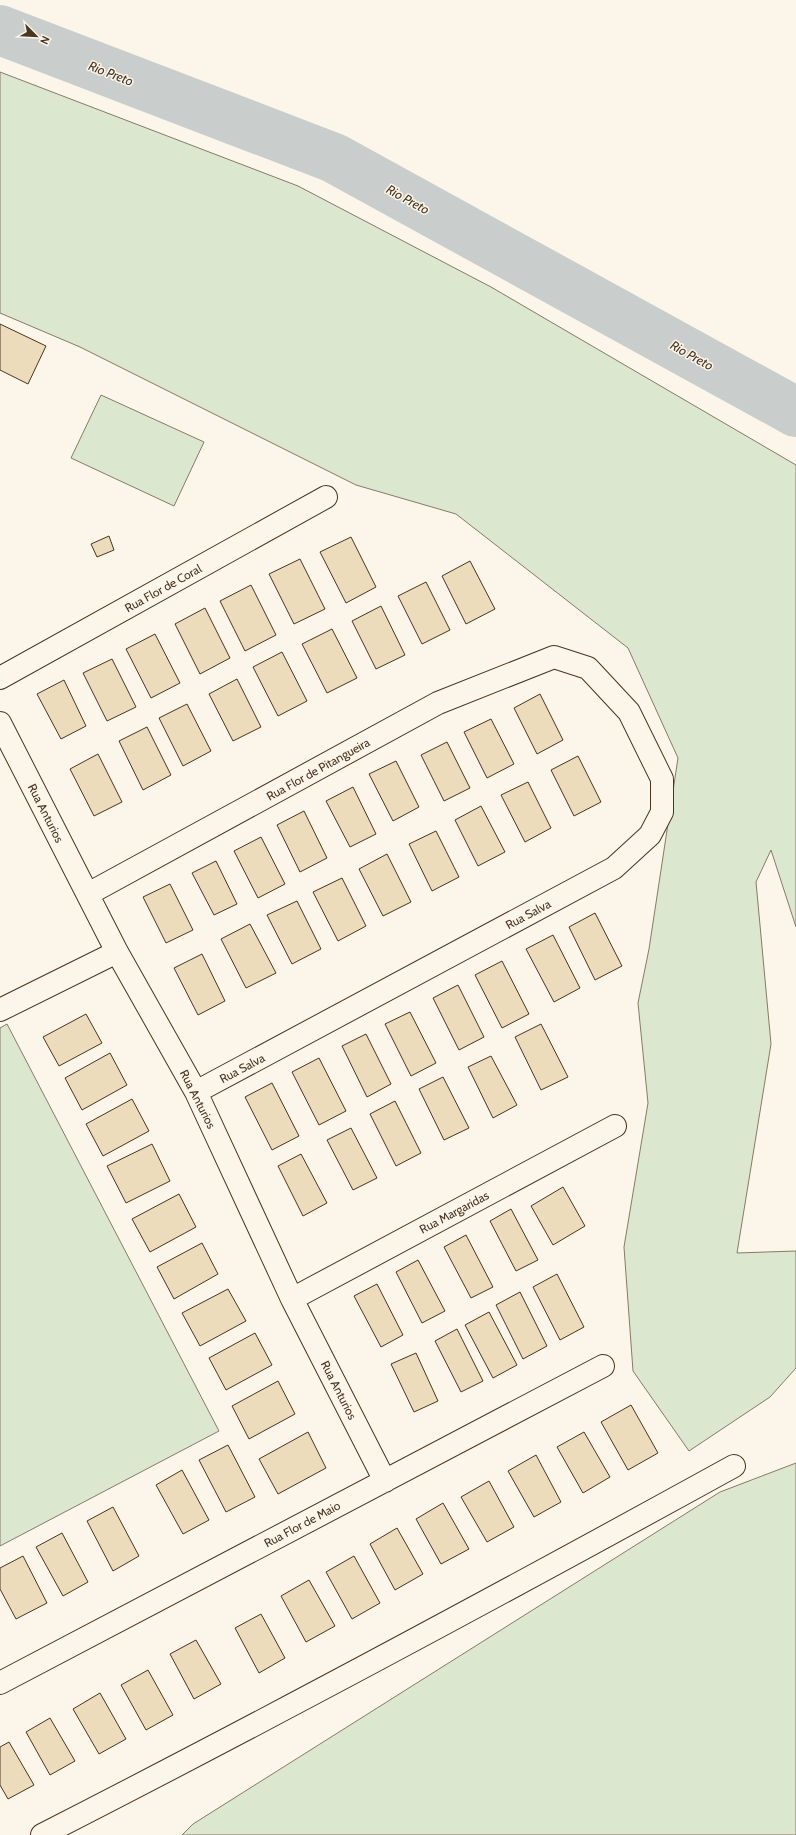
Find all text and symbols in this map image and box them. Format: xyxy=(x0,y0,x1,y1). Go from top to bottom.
north arrow xyxy=(16,16,56,56)
text: N xyxy=(37,34,53,46)
water label: Rio Preto xyxy=(86,57,136,89)
water label: Rio Preto xyxy=(384,181,433,217)
water label: Rio Preto xyxy=(668,337,717,373)
street label: Rua Flor de Coral xyxy=(122,561,204,615)
street label: Rua Flor de Pitangueira xyxy=(264,734,372,804)
street label: Rua Anturios xyxy=(25,781,67,845)
street label: Rua Salva xyxy=(503,896,553,932)
street label: Rua Salva xyxy=(217,1050,267,1086)
street label: Rua Anturios xyxy=(177,1067,219,1131)
street label: Rua Margaridas xyxy=(417,1187,491,1237)
street label: Rua Anturios xyxy=(318,1358,360,1422)
street label: Rua Flor de Maio xyxy=(261,1497,343,1550)

